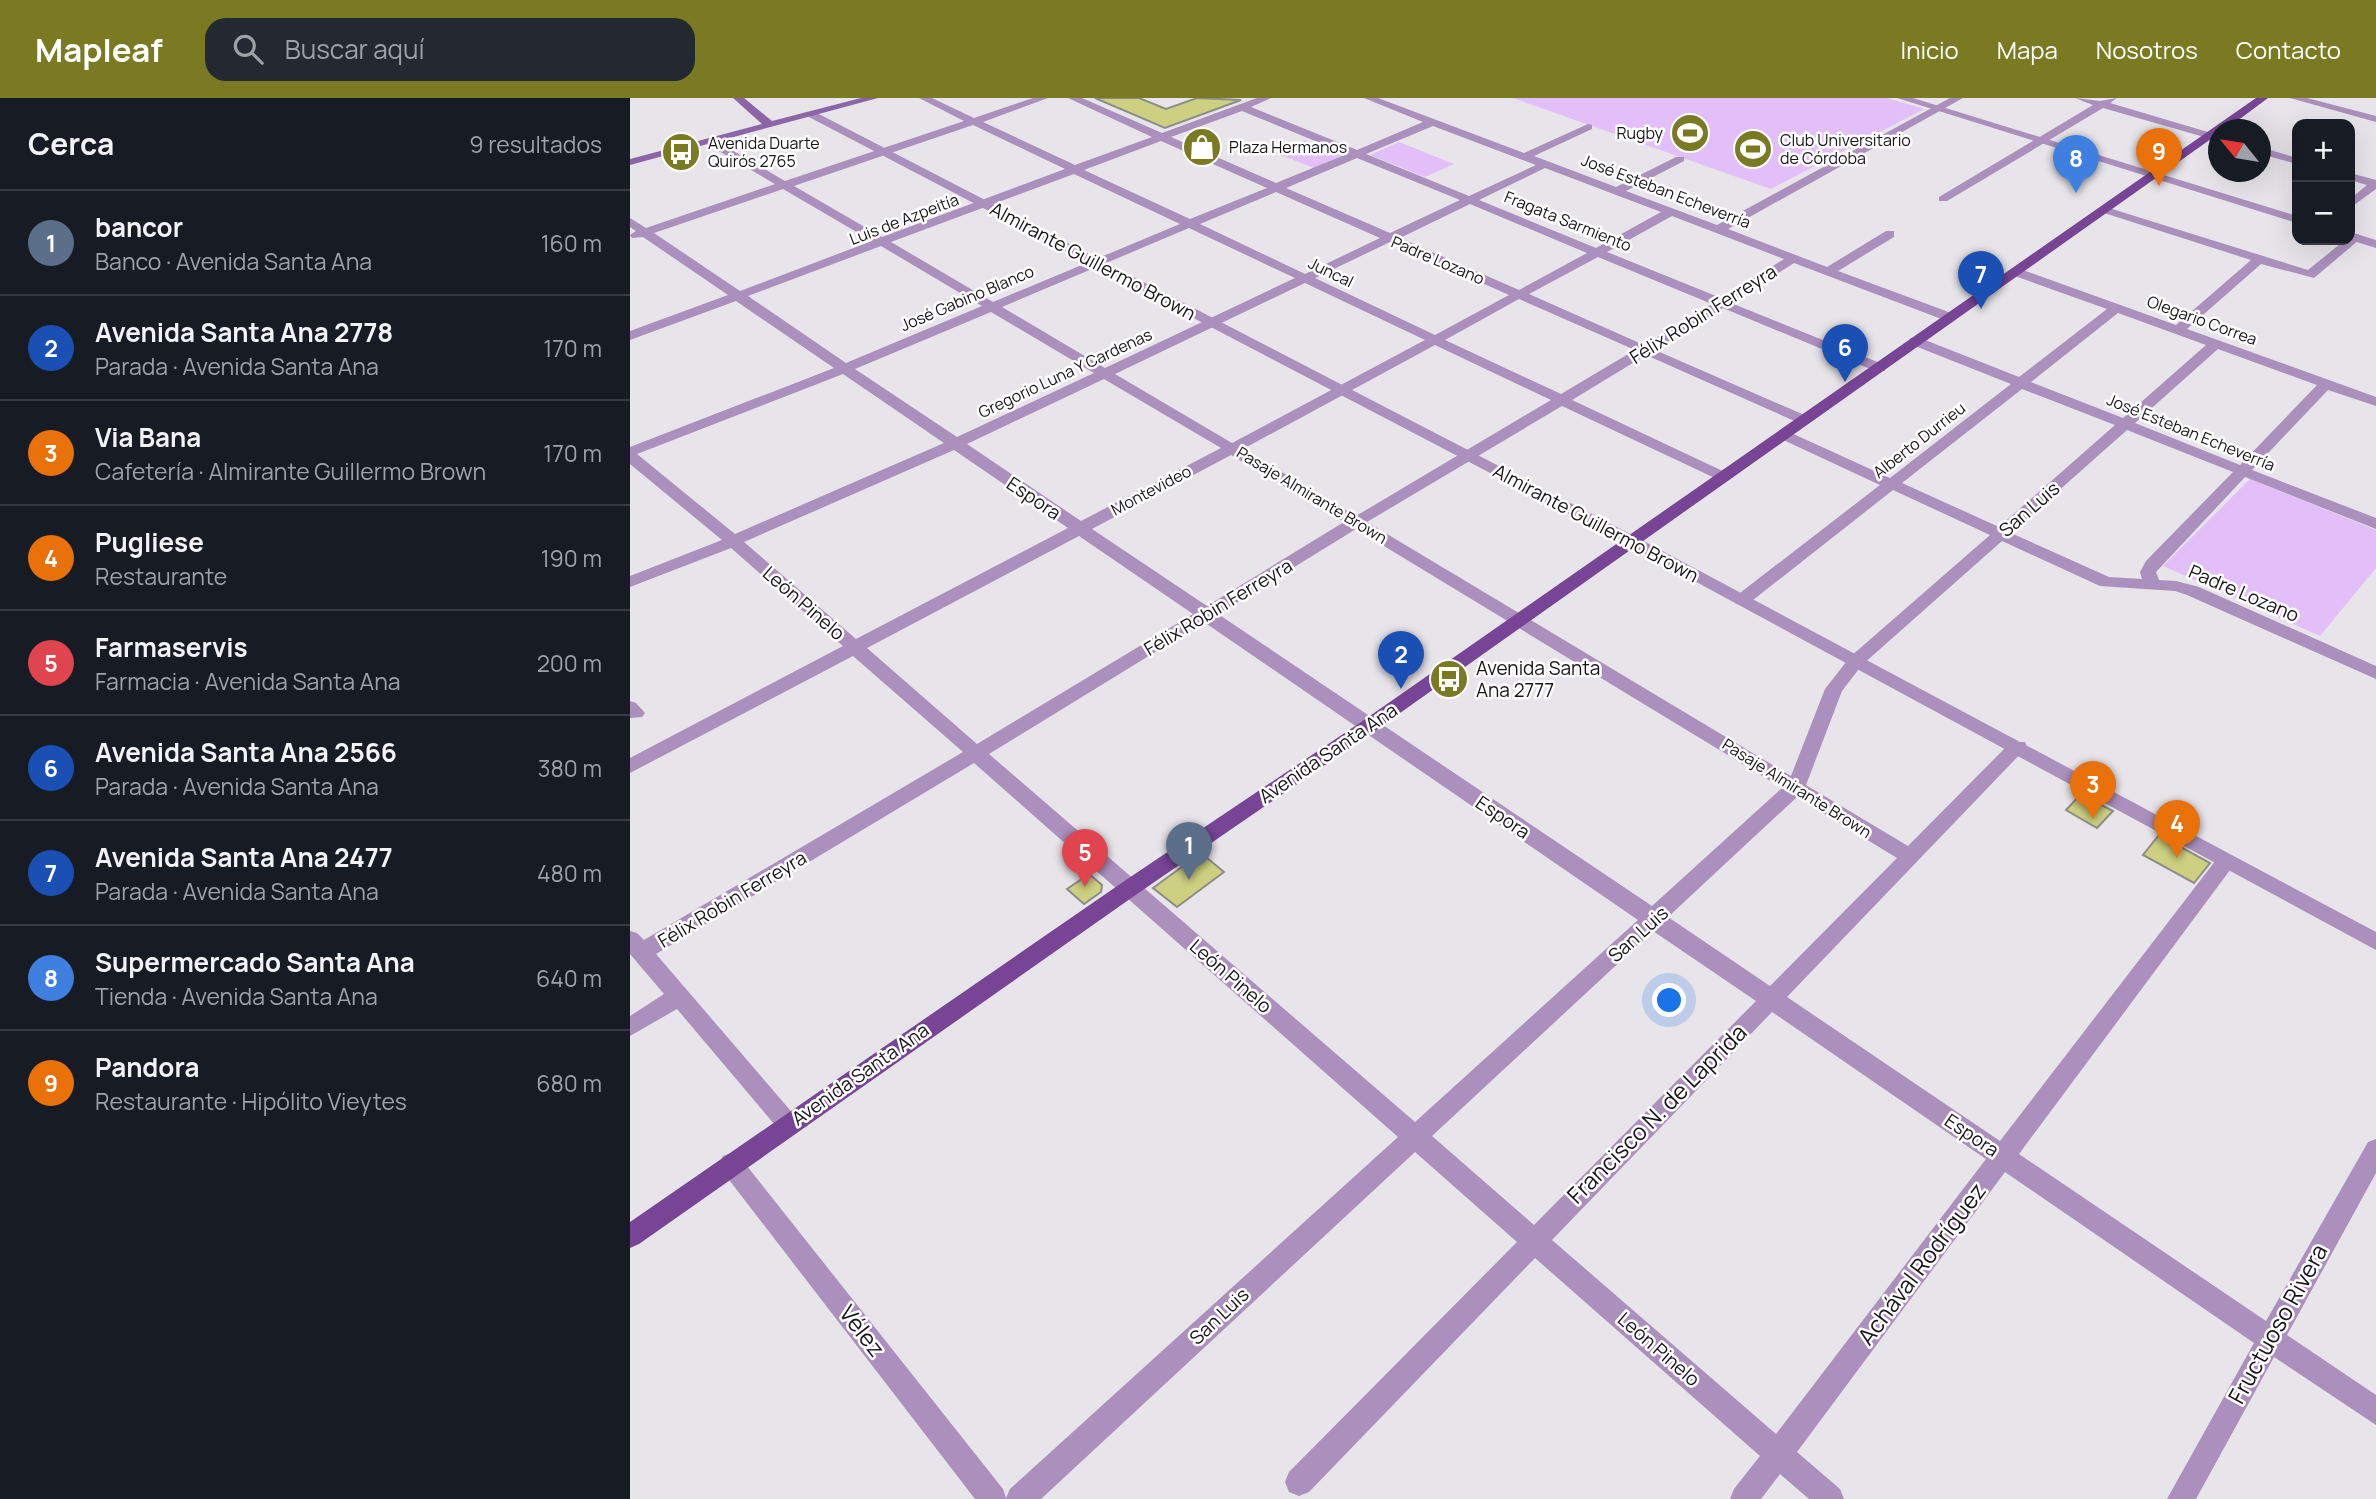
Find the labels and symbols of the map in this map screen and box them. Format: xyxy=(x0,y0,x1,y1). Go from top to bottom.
sports icon: Rugby xyxy=(1669,112,1711,154)
north arrow xyxy=(2208,119,2271,182)
place label: Rugby xyxy=(1616,122,1664,144)
shop icon: Plaza Hermanos xyxy=(1181,126,1223,168)
sports icon: Club Universitario de Córdoba xyxy=(1732,128,1774,170)
pin: 9 xyxy=(2136,128,2182,186)
place label: Club Universitario de Córdoba xyxy=(1780,129,1911,169)
bus stop icon: Avenida Duarte Quirós 2765 xyxy=(660,131,702,173)
place label: Avenida Duarte Quirós 2765 xyxy=(708,132,820,172)
pin: 8 xyxy=(2053,135,2099,193)
place label: Plaza Hermanos xyxy=(1229,136,1347,158)
street label: José Esteban Echeverría xyxy=(1578,149,1754,233)
street label: Fragata Sarmiento xyxy=(1501,185,1635,257)
street label: Luis de Azpeitía xyxy=(846,188,962,250)
street label: Almirante Guillermo Brown xyxy=(986,196,1200,326)
street label: Padre Lozano xyxy=(1388,231,1488,289)
pin: 7 xyxy=(1958,251,2004,309)
street label: Juncal xyxy=(1305,252,1357,292)
street label: Félix Robin Ferreyra xyxy=(1625,258,1781,370)
street label: José Gabino Blanco xyxy=(897,260,1037,336)
street label: Olegario Correa xyxy=(2144,290,2260,350)
street label: Gregorio Luna Y Cardenas xyxy=(975,323,1155,423)
pin: 6 xyxy=(1822,324,1868,382)
street label: José Esteban Echeverría xyxy=(2104,388,2278,476)
street label: Alberto Durrieu xyxy=(1868,397,1970,483)
street label: Pasaje Almirante Brown xyxy=(1233,441,1391,549)
street label: Almirante Guillermo Brown xyxy=(1489,458,1703,588)
street label: Montevideo xyxy=(1107,460,1195,520)
street label: Espora xyxy=(1002,470,1066,526)
street label: San Luis xyxy=(1993,475,2065,543)
street label: Félix Robin Ferreyra xyxy=(1139,552,1297,662)
street label: Padre Lozano xyxy=(2185,558,2303,628)
street label: León Pinelo xyxy=(757,560,851,646)
pin: 2 xyxy=(1378,631,1424,689)
place label: Avenida Santa Ana 2777 xyxy=(1476,655,1600,703)
bus stop icon: Avenida Santa Ana 2777 xyxy=(1428,658,1470,700)
street label: Avenida Santa Ana xyxy=(1254,697,1402,809)
street label: Pasaje Almirante Brown xyxy=(1718,733,1876,843)
pin: 3 xyxy=(2070,761,2116,819)
street label: Espora xyxy=(1471,789,1535,845)
pin: 4 xyxy=(2154,800,2200,858)
pin: 1 xyxy=(1166,822,1212,880)
pin: 5 xyxy=(1062,829,1108,887)
street label: Félix Robin Ferreyra xyxy=(653,844,811,954)
street label: San Luis xyxy=(1602,900,1674,968)
street label: León Pinelo xyxy=(1184,933,1278,1019)
your location xyxy=(1652,983,1686,1017)
street label: Francisco N. de Laprida xyxy=(1559,1016,1753,1210)
street label: Avenida Santa Ana xyxy=(786,1017,934,1131)
street label: Espora xyxy=(1940,1107,2004,1163)
street label: Achával Rodríguez xyxy=(1850,1176,1993,1351)
street label: Fructuoso Rivera xyxy=(2220,1238,2334,1409)
street label: San Luis xyxy=(1184,1282,1254,1350)
street label: Vélez xyxy=(833,1298,893,1363)
street label: León Pinelo xyxy=(1612,1306,1706,1392)

